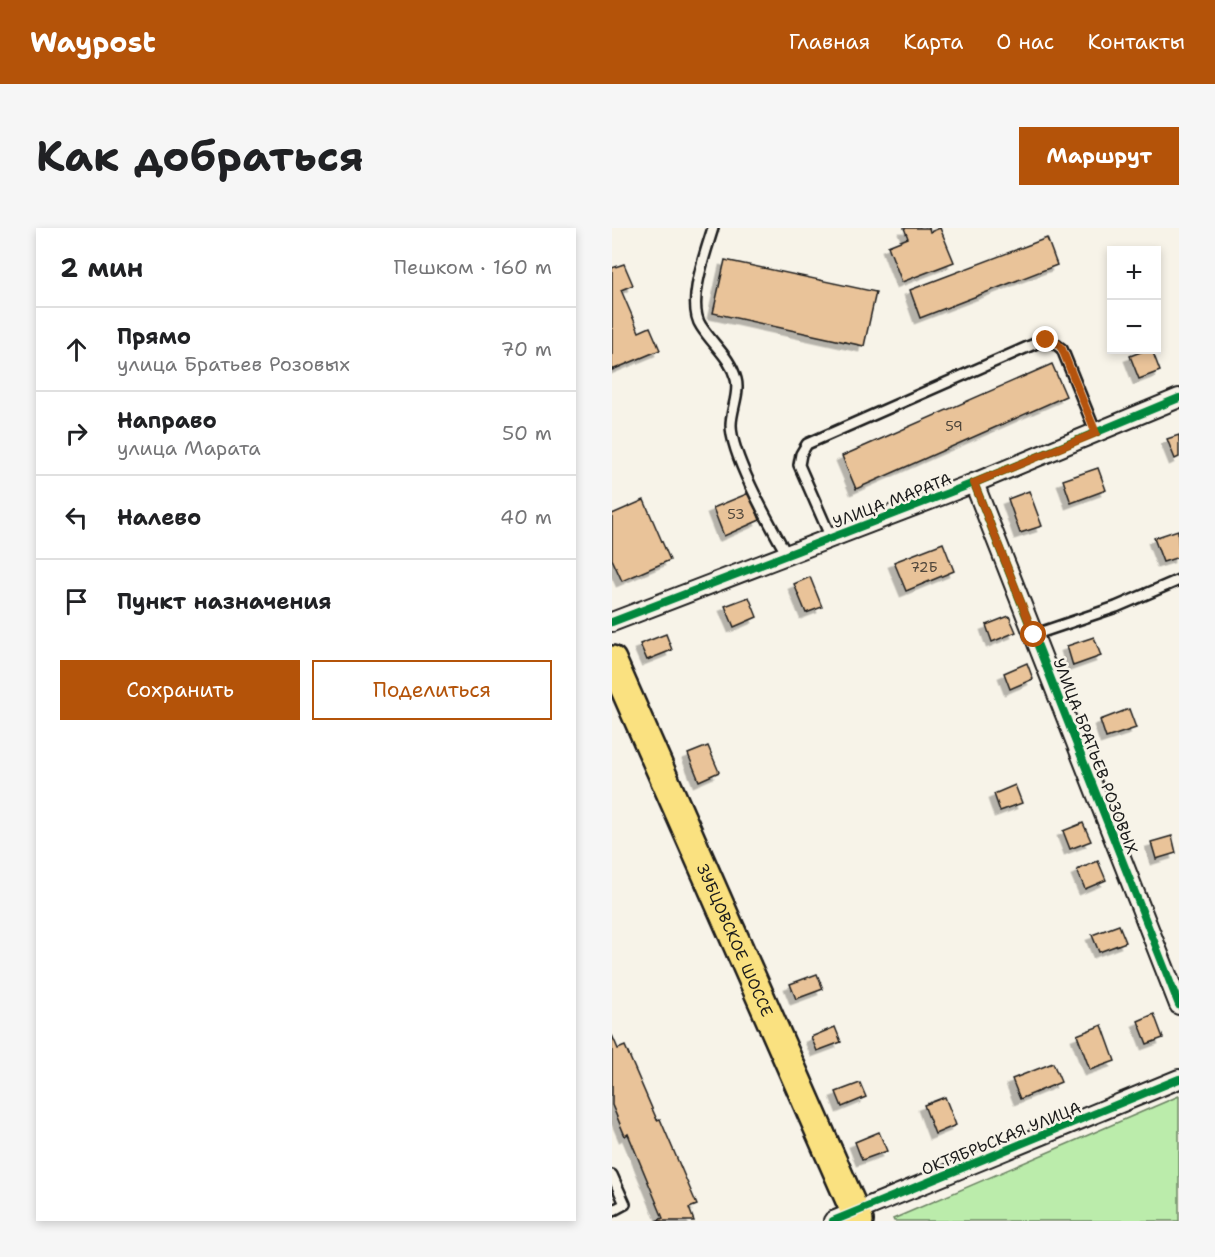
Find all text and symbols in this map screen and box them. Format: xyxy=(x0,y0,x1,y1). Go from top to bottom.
text: Waypost xyxy=(30,23,156,61)
text: Главная xyxy=(789,28,870,56)
text: Карта xyxy=(903,28,963,56)
text: О нас xyxy=(996,28,1054,56)
text: Контакты xyxy=(1087,28,1185,56)
button: Маршрут xyxy=(1019,127,1179,185)
text: Как добраться xyxy=(36,128,364,184)
map controls xyxy=(1107,246,1161,354)
button: + xyxy=(1107,246,1161,300)
text: 2 мин xyxy=(60,250,143,285)
text: Пешком · 160 m xyxy=(394,254,552,280)
button: − xyxy=(1107,300,1161,354)
text: Прямо xyxy=(117,322,191,351)
route end xyxy=(1032,326,1058,352)
icon: ahead xyxy=(60,333,93,366)
text: 70 m xyxy=(500,336,552,362)
text: улица Братьев Розовых xyxy=(117,351,350,377)
text: Направо xyxy=(117,406,217,435)
icon: right xyxy=(60,417,93,450)
house number: 59 xyxy=(945,417,963,435)
text: 50 m xyxy=(502,420,552,446)
text: улица Марата xyxy=(117,435,261,461)
street label: УЛИЦА МАРАТА xyxy=(830,468,955,533)
icon: left xyxy=(60,501,93,534)
text: Налево xyxy=(117,503,201,532)
text: 40 m xyxy=(500,504,552,530)
house number: 53 xyxy=(727,505,745,523)
house number: 72Б xyxy=(910,558,938,576)
icon: arrive xyxy=(60,585,93,618)
text: Пункт назначения xyxy=(117,587,331,616)
route start xyxy=(1020,621,1046,647)
street label: УЛИЦА БРАТЬЕВ РОЗОВЫХ xyxy=(1048,655,1143,857)
button: Сохранить xyxy=(60,660,300,720)
button: Поделиться xyxy=(312,660,552,720)
street label: ЗУБЦОВСКОЕ ШОССЕ xyxy=(692,861,778,1020)
street label: ОКТЯБРЬСКАЯ УЛИЦА xyxy=(918,1097,1084,1180)

